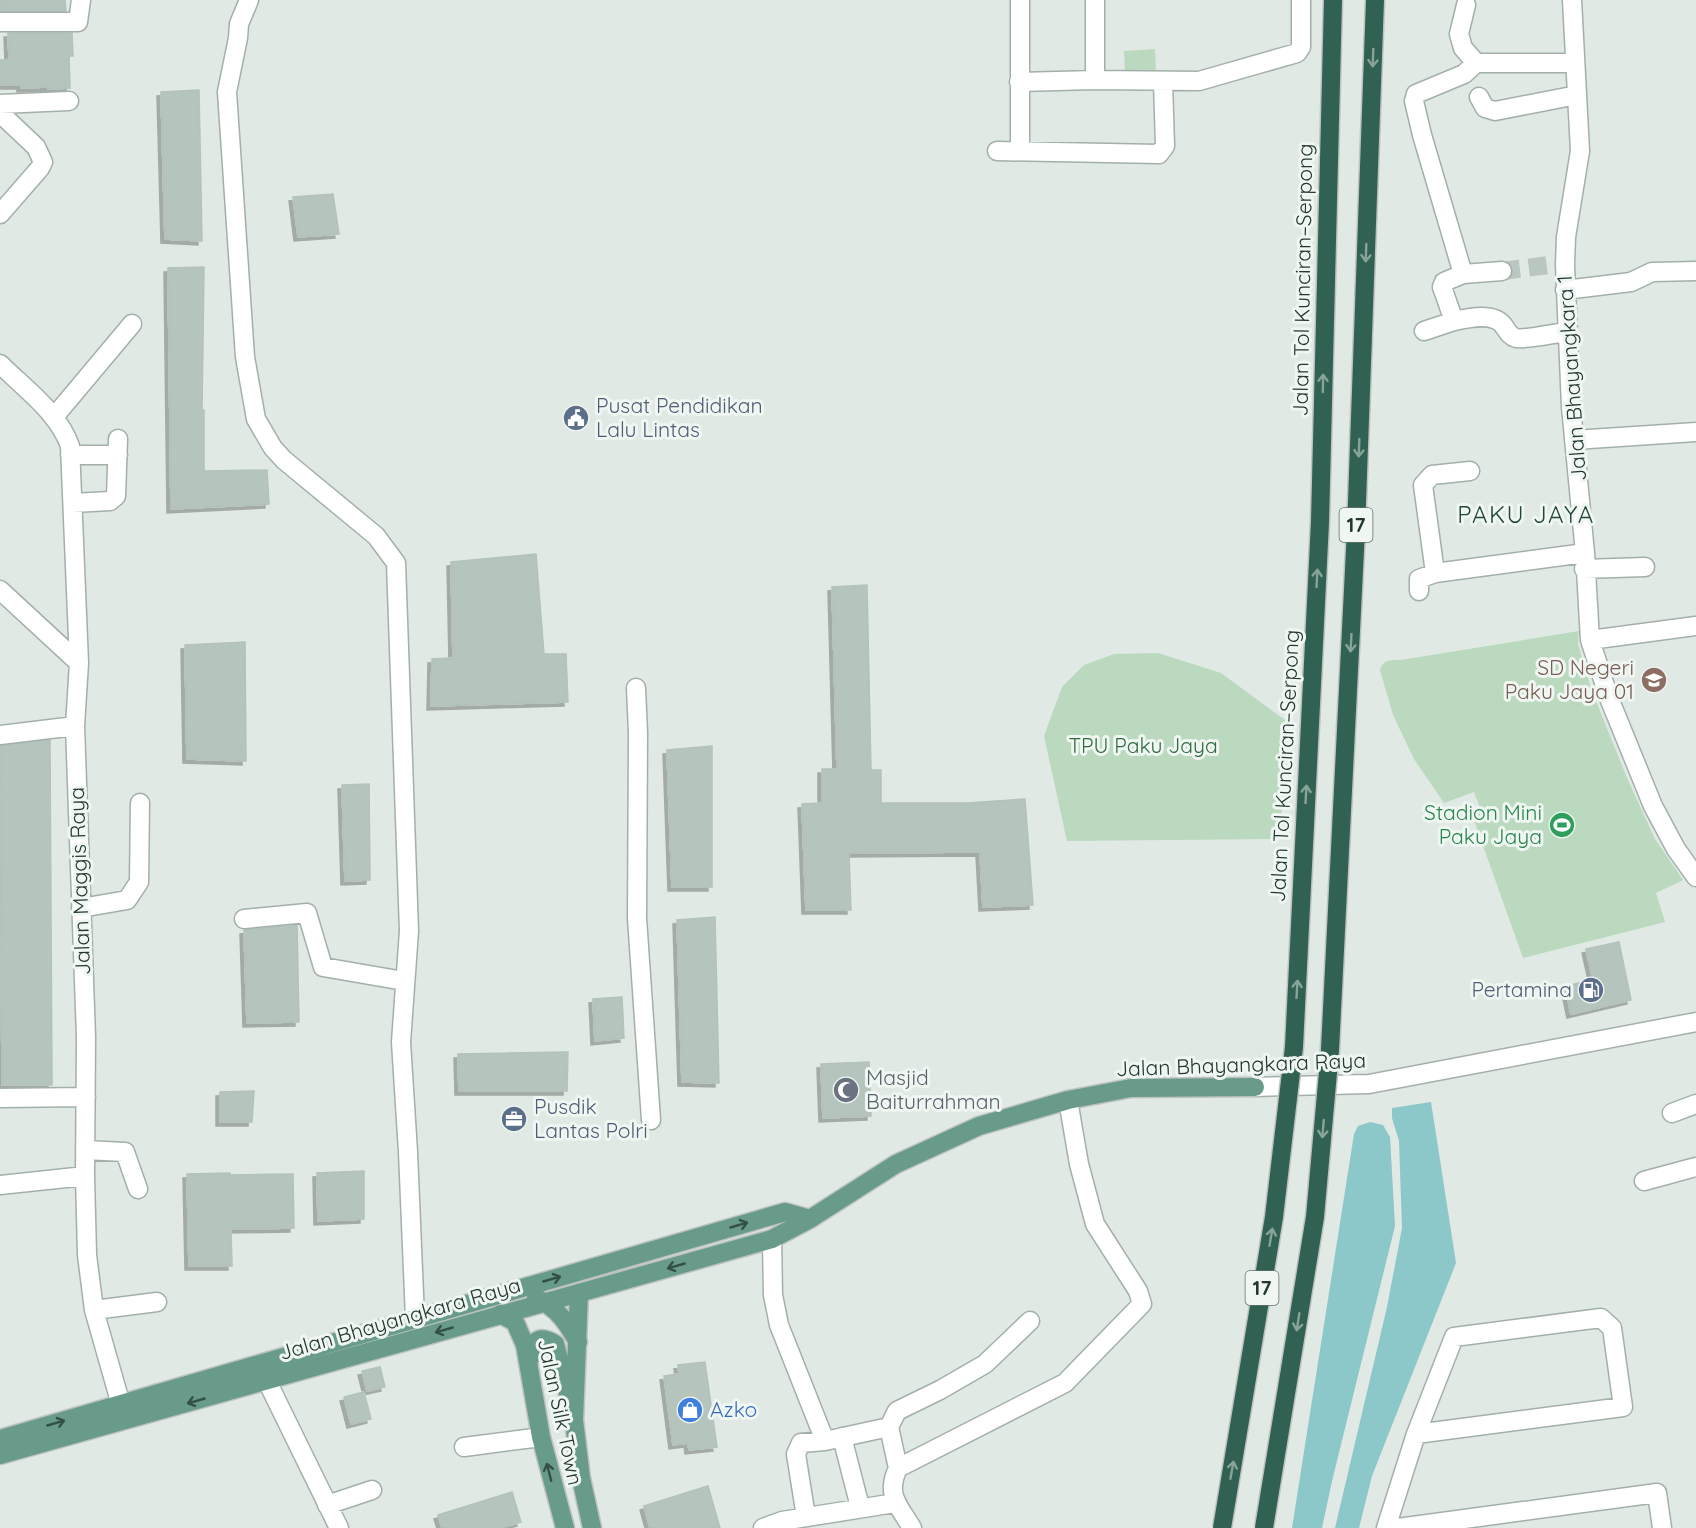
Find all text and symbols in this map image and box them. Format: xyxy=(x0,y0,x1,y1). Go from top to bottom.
one-way arrow xyxy=(1368,48,1379,68)
street label: Jalan Tol Kunciran–Serpong xyxy=(1287,143,1317,417)
one-way arrow xyxy=(1361,243,1372,263)
street label: Jalan Bhayangkara 1 xyxy=(1551,274,1591,482)
one-way arrow xyxy=(1317,374,1329,394)
place label: Pusat Pendidikan Lalu Lintas xyxy=(596,392,763,442)
public building icon: Pusat Pendidikan Lalu Lintas xyxy=(561,403,591,433)
one-way arrow xyxy=(1354,438,1365,458)
district label: PAKU JAYA xyxy=(1457,499,1595,529)
road number: 17 xyxy=(1340,508,1372,542)
one-way arrow xyxy=(1311,569,1322,588)
street label: Jalan Tol Kunciran–Serpong xyxy=(1264,629,1304,903)
one-way arrow xyxy=(1345,633,1356,653)
place label: SD Negeri Paku Jaya 01 xyxy=(1505,654,1634,704)
school or university icon: SD Negeri Paku Jaya 01 xyxy=(1639,665,1669,695)
park label: TPU Paku Jaya xyxy=(1068,732,1218,758)
one-way arrow xyxy=(1301,784,1312,804)
street label: Jalan Maggis Raya xyxy=(63,787,95,975)
place label: Stadion Mini Paku Jaya xyxy=(1424,799,1542,849)
sports icon: Stadion Mini Paku Jaya xyxy=(1547,810,1577,840)
fuel station icon: Pertamina xyxy=(1576,975,1606,1005)
place label: Pertamina xyxy=(1471,976,1572,1002)
one-way arrow xyxy=(1291,979,1302,999)
street label: Jalan Bhayangkara Raya xyxy=(1116,1047,1366,1081)
place label: Masjid Baiturrahman xyxy=(866,1064,1001,1114)
mosque icon: Masjid Baiturrahman xyxy=(831,1075,861,1105)
place label: Pusdik Lantas Polri xyxy=(534,1093,648,1143)
office icon: Pusdik Lantas Polri xyxy=(499,1104,529,1134)
one-way arrow xyxy=(1317,1119,1328,1139)
one-way arrow xyxy=(729,1219,748,1230)
one-way arrow xyxy=(1266,1227,1277,1247)
one-way arrow xyxy=(667,1260,686,1272)
street label: Jalan Bhayangkara Raya xyxy=(276,1271,523,1365)
road number: 17 xyxy=(1246,1271,1278,1305)
one-way arrow xyxy=(542,1273,561,1284)
one-way arrow xyxy=(1292,1312,1303,1332)
one-way arrow xyxy=(435,1325,454,1336)
street label: Jalan Silk Town xyxy=(533,1336,589,1487)
shop icon: Azko xyxy=(675,1395,705,1425)
one-way arrow xyxy=(187,1396,206,1407)
place label: Azko xyxy=(710,1396,757,1422)
one-way arrow xyxy=(46,1417,65,1428)
one-way arrow xyxy=(1226,1461,1237,1481)
one-way arrow xyxy=(543,1462,555,1481)

